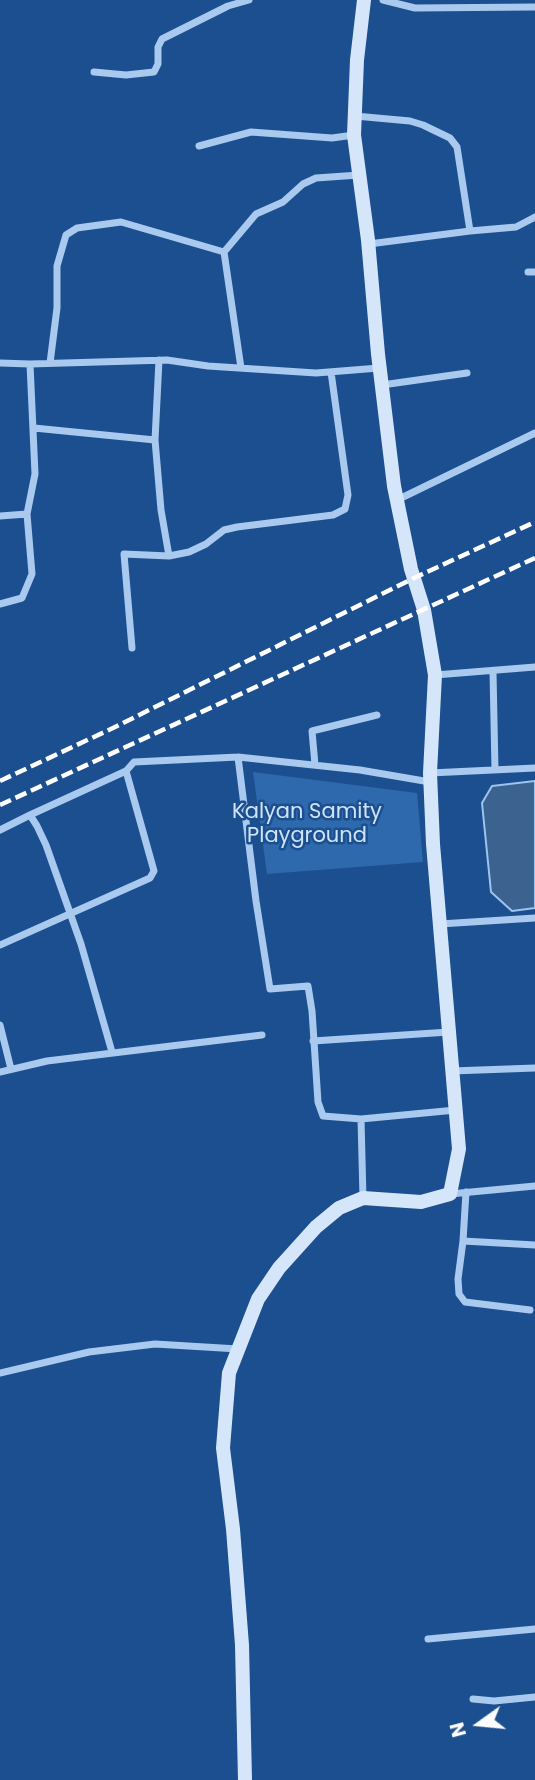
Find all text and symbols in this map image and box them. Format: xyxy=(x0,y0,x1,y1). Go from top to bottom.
park label: Kalyan Samity Playground xyxy=(232,800,382,850)
north arrow xyxy=(444,1689,514,1759)
text: N xyxy=(443,1719,473,1740)

